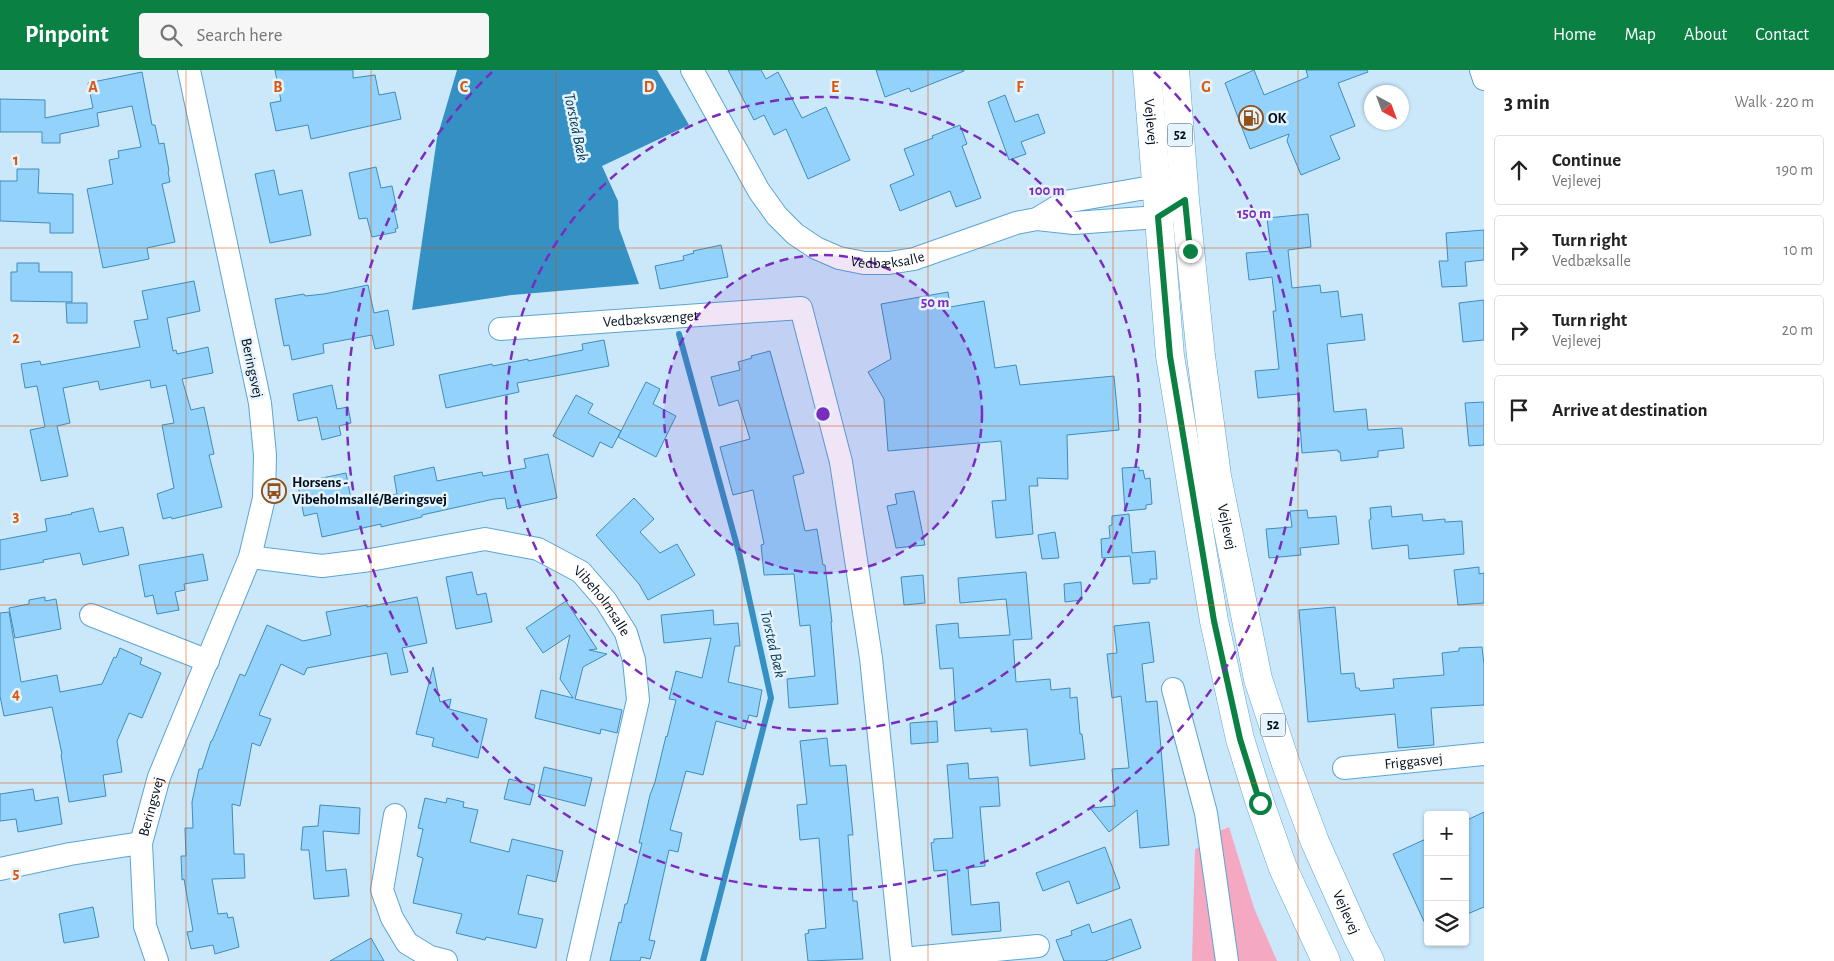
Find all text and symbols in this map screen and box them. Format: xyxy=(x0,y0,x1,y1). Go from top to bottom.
search box xyxy=(139,13,489,58)
icon: search xyxy=(157,21,185,49)
text: Pinpoint xyxy=(25,23,109,47)
text: Search here xyxy=(197,26,283,45)
text: Home xyxy=(1553,26,1596,44)
text: Map xyxy=(1624,26,1656,44)
text: About xyxy=(1684,26,1727,44)
text: Contact xyxy=(1755,26,1809,44)
text: A xyxy=(88,79,98,95)
text: B xyxy=(273,79,283,95)
text: C xyxy=(460,79,469,95)
text: D xyxy=(644,79,655,95)
text: E xyxy=(831,79,839,95)
text: F xyxy=(1016,79,1024,95)
text: G xyxy=(1201,79,1211,95)
north arrow xyxy=(1364,85,1409,130)
water label: Torsted Bæk xyxy=(561,92,591,162)
text: 3 min xyxy=(1504,92,1550,113)
text: Walk · 220 m xyxy=(1735,94,1814,110)
street label: Vejlevej xyxy=(1142,98,1161,146)
fuel station icon: OK xyxy=(1238,105,1264,131)
place label: OK xyxy=(1268,111,1287,126)
road number: 52 xyxy=(1168,124,1192,146)
text: Continue xyxy=(1552,151,1621,170)
text: 1 xyxy=(13,152,19,168)
icon: ahead xyxy=(1505,156,1533,184)
text: 190 m xyxy=(1776,162,1813,178)
text: Vejlevej xyxy=(1552,173,1601,189)
text: 100 m xyxy=(1029,183,1065,198)
text: 150 m xyxy=(1237,206,1271,221)
text: Turn right xyxy=(1552,231,1627,250)
icon: right xyxy=(1505,236,1533,264)
route end xyxy=(1179,240,1202,263)
text: 10 m xyxy=(1784,242,1813,258)
street label: Vedbæksalle xyxy=(849,248,926,271)
text: Vedbæksalle xyxy=(1552,253,1631,269)
text: 50 m xyxy=(921,295,949,310)
street label: Vedbæksvænget xyxy=(602,308,699,329)
text: Turn right xyxy=(1552,311,1627,330)
icon: right xyxy=(1505,316,1533,344)
text: 20 m xyxy=(1782,322,1813,338)
text: 2 xyxy=(12,330,20,346)
text: Vejlevej xyxy=(1552,333,1601,349)
street label: Beringsvej xyxy=(238,337,266,399)
icon: arrive xyxy=(1505,396,1533,424)
text: Arrive at destination xyxy=(1552,401,1708,420)
centre of rings xyxy=(814,405,832,423)
place label: Horsens - Vibeholmsallé/Beringsvej xyxy=(292,475,447,507)
bus stop icon: Horsens - Vibeholmsallé/Beringsvej xyxy=(261,478,287,504)
street label: Vejlevej xyxy=(1215,502,1239,551)
text: 3 xyxy=(13,508,20,524)
street label: Vibeholmsalle xyxy=(571,562,633,638)
water label: Torsted Bæk xyxy=(757,609,789,679)
text: 4 xyxy=(12,686,20,702)
road number: 52 xyxy=(1260,714,1286,736)
street label: Friggasvej xyxy=(1384,751,1443,771)
street label: Beringsvej xyxy=(136,775,166,838)
route start xyxy=(1249,792,1272,815)
map controls xyxy=(1424,811,1469,946)
button: + xyxy=(1424,811,1469,856)
button: − xyxy=(1424,856,1469,901)
text: 5 xyxy=(13,865,20,881)
street label: Vejlevej xyxy=(1330,888,1363,936)
button: layers xyxy=(1424,901,1469,946)

